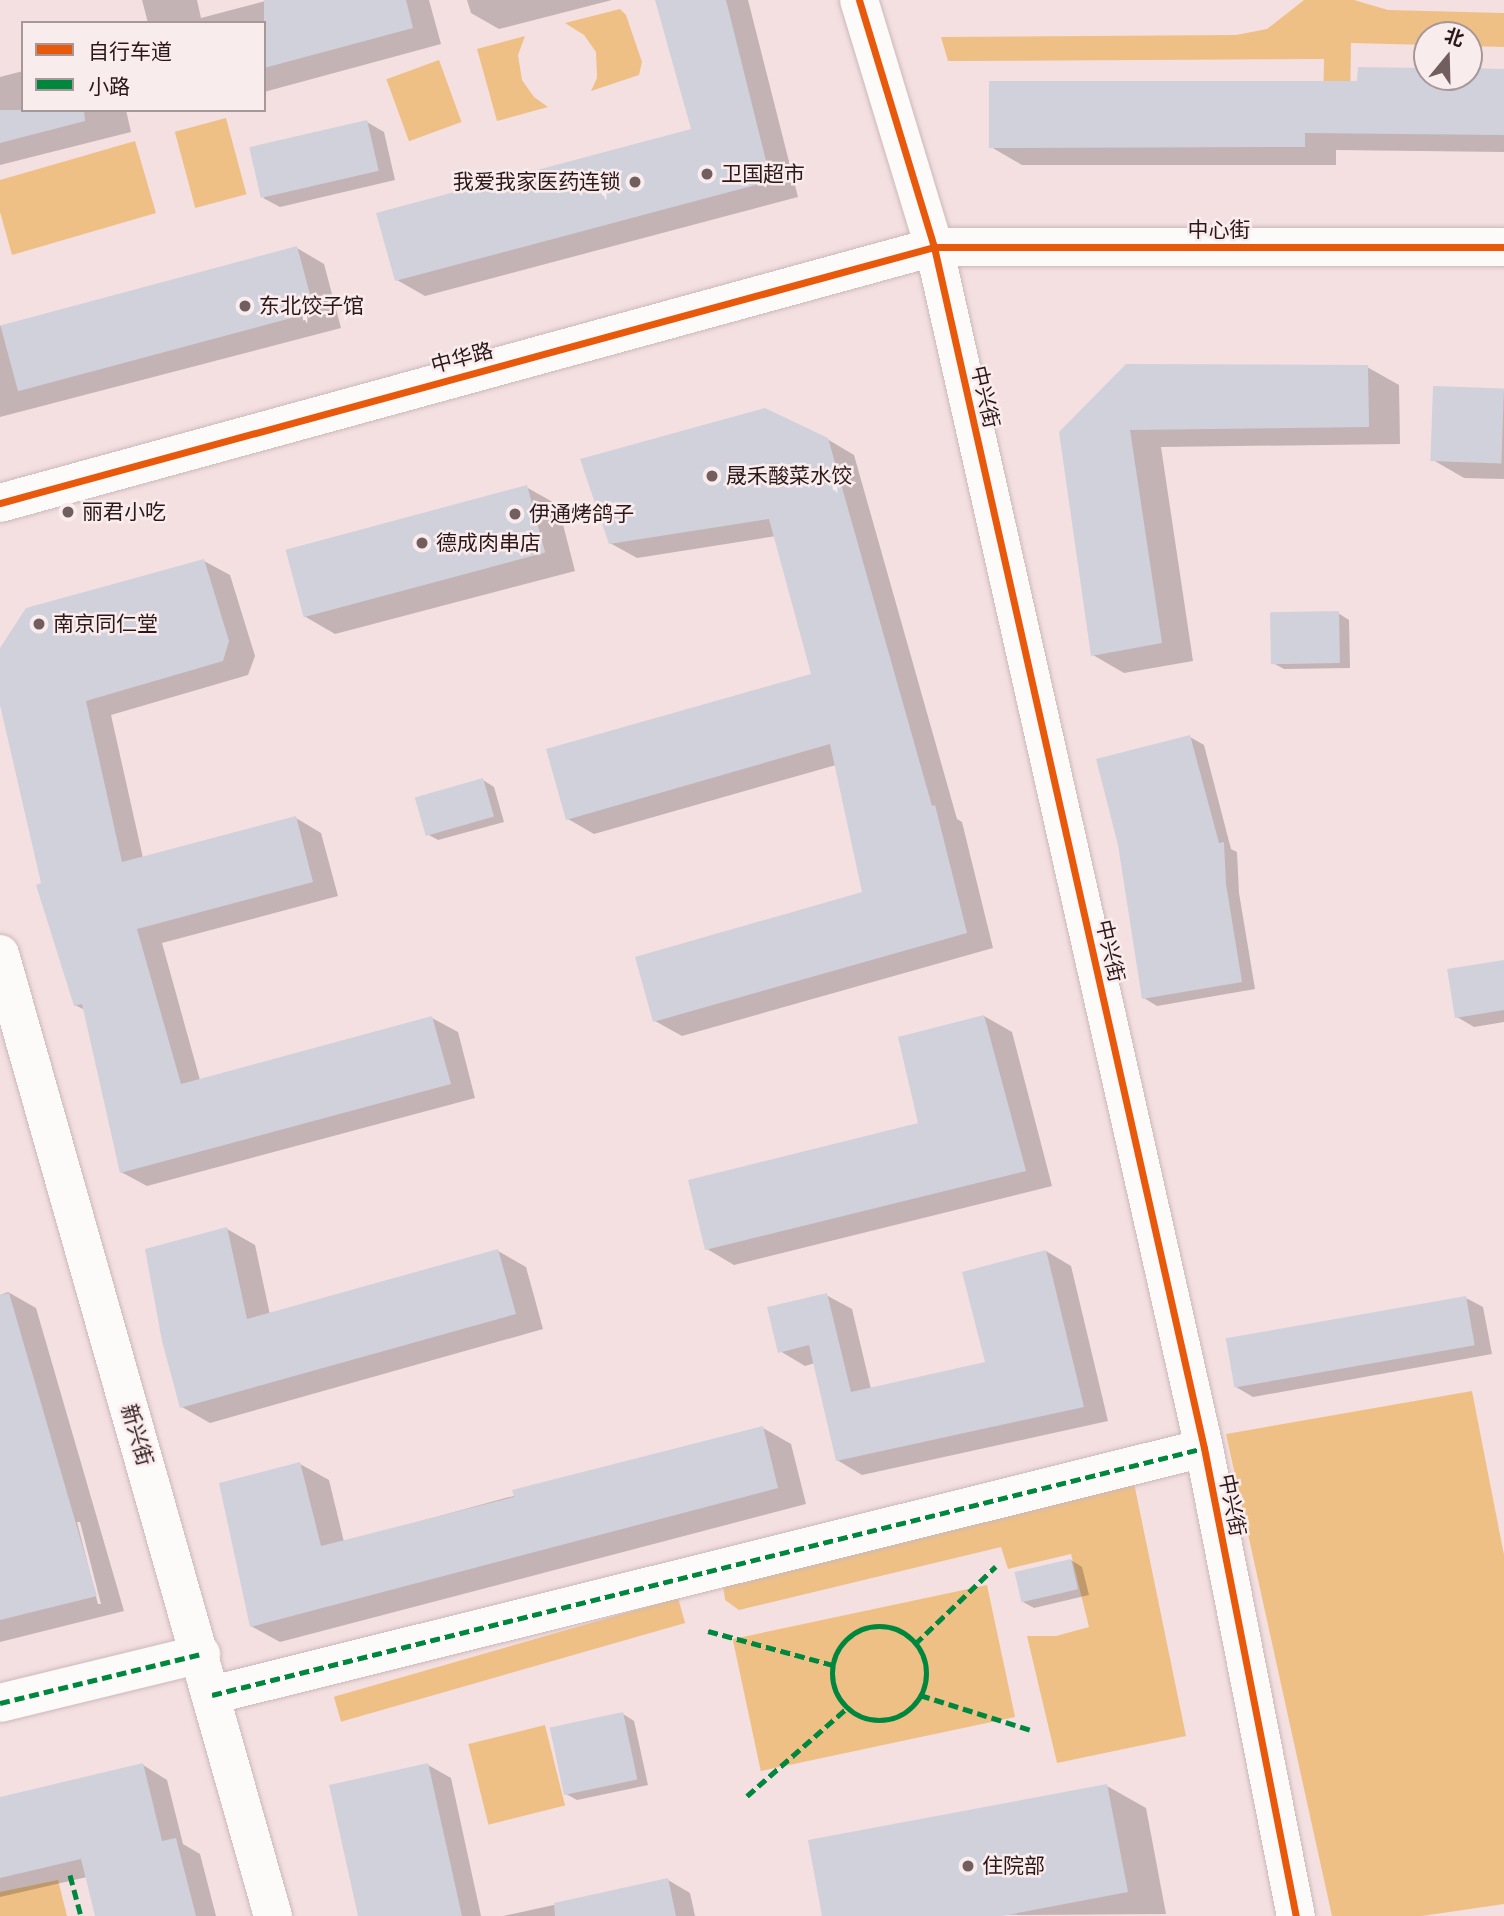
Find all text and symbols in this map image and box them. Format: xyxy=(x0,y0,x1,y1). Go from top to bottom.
legend xyxy=(21,21,266,112)
north arrow xyxy=(1413,21,1483,91)
text: 北 xyxy=(1442,24,1467,52)
text: 自行车道 xyxy=(88,40,172,64)
text: 小路 xyxy=(88,75,130,99)
place label: 卫国超市 xyxy=(721,161,805,187)
marker: 卫国超市 xyxy=(699,166,715,182)
place label: 我爱我家医药连锁 xyxy=(453,169,621,195)
marker: 我爱我家医药连锁 xyxy=(627,174,643,190)
street label: 中心街 xyxy=(1188,217,1250,243)
place label: 东北饺子馆 xyxy=(259,293,364,319)
marker: 东北饺子馆 xyxy=(237,298,253,314)
street label: 中华路 xyxy=(428,338,496,378)
street label: 中兴街 xyxy=(966,363,1004,431)
place label: 晟禾酸菜水饺 xyxy=(726,463,852,489)
marker: 晟禾酸菜水饺 xyxy=(704,468,720,484)
place label: 丽君小吃 xyxy=(82,499,166,525)
place label: 伊通烤鸽子 xyxy=(529,501,634,527)
marker: 丽君小吃 xyxy=(60,504,76,520)
marker: 伊通烤鸽子 xyxy=(507,506,523,522)
place label: 德成肉串店 xyxy=(436,530,541,556)
marker: 德成肉串店 xyxy=(414,535,430,551)
place label: 南京同仁堂 xyxy=(53,611,158,637)
marker: 南京同仁堂 xyxy=(31,616,47,632)
street label: 中兴街 xyxy=(1091,917,1129,985)
street label: 新兴街 xyxy=(116,1401,158,1469)
street label: 中兴街 xyxy=(1214,1472,1250,1538)
place label: 住院部 xyxy=(982,1853,1045,1879)
marker: 住院部 xyxy=(960,1858,976,1874)

